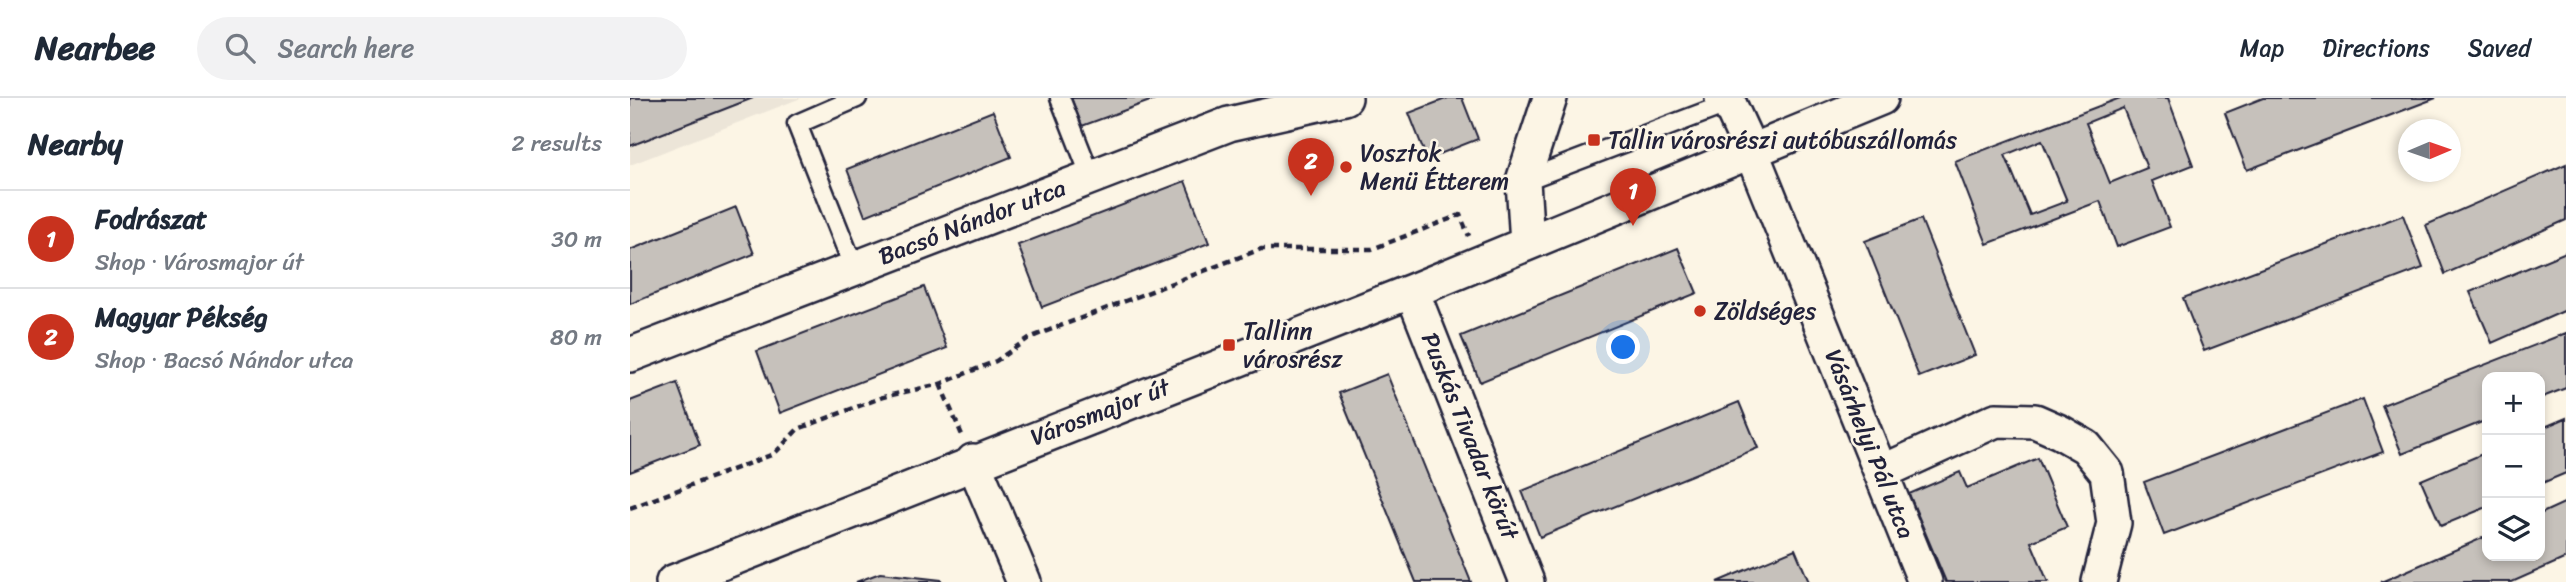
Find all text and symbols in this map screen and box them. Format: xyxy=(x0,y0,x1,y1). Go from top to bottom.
search box xyxy=(197,17,687,80)
text: Nearbee xyxy=(35,19,155,77)
text: Search here xyxy=(277,25,414,71)
text: Map xyxy=(2240,27,2284,69)
text: Directions xyxy=(2322,27,2430,69)
text: Saved xyxy=(2468,27,2531,69)
icon: search xyxy=(221,29,259,67)
text: Nearby xyxy=(28,117,123,171)
place label: Tallin városrészi autóbuszállomás xyxy=(1608,119,1957,161)
north arrow xyxy=(2398,119,2461,182)
text: 2 results xyxy=(511,123,602,164)
place label: Vosztok Menü Étterem xyxy=(1360,132,1509,202)
marker: Tallin városrészi autóbuszállomás xyxy=(1586,132,1602,148)
pin: 2 xyxy=(1288,138,1334,196)
marker: Vosztok Menü Étterem xyxy=(1338,159,1354,175)
street label: Bacsó Nándor utca xyxy=(872,167,1072,277)
pin: 1 xyxy=(1610,168,1656,226)
text: Fodrászat xyxy=(95,196,207,242)
text: 1 xyxy=(46,219,56,260)
text: 30 m xyxy=(551,219,602,260)
text: Shop · Városmajor út xyxy=(95,242,304,283)
place label: Zöldséges xyxy=(1714,290,1816,332)
text: Magyar Pékség xyxy=(95,294,268,340)
marker: Zöldséges xyxy=(1692,303,1708,319)
place label: Tallinn városrész xyxy=(1243,310,1343,380)
text: 2 xyxy=(44,317,58,358)
text: 80 m xyxy=(550,317,602,358)
street label: Puskás Tivadar körút xyxy=(1409,326,1531,547)
your location xyxy=(1606,330,1640,364)
marker: Tallinn városrész xyxy=(1221,337,1237,353)
text: Shop · Bacsó Nándor utca xyxy=(95,340,353,381)
street label: Vásárhelyi Pál utca xyxy=(1813,343,1927,545)
street label: Városmajor út xyxy=(1024,366,1177,458)
map controls xyxy=(2482,372,2545,561)
button: + xyxy=(2482,372,2545,435)
button: − xyxy=(2482,435,2545,498)
button: layers xyxy=(2482,498,2545,561)

